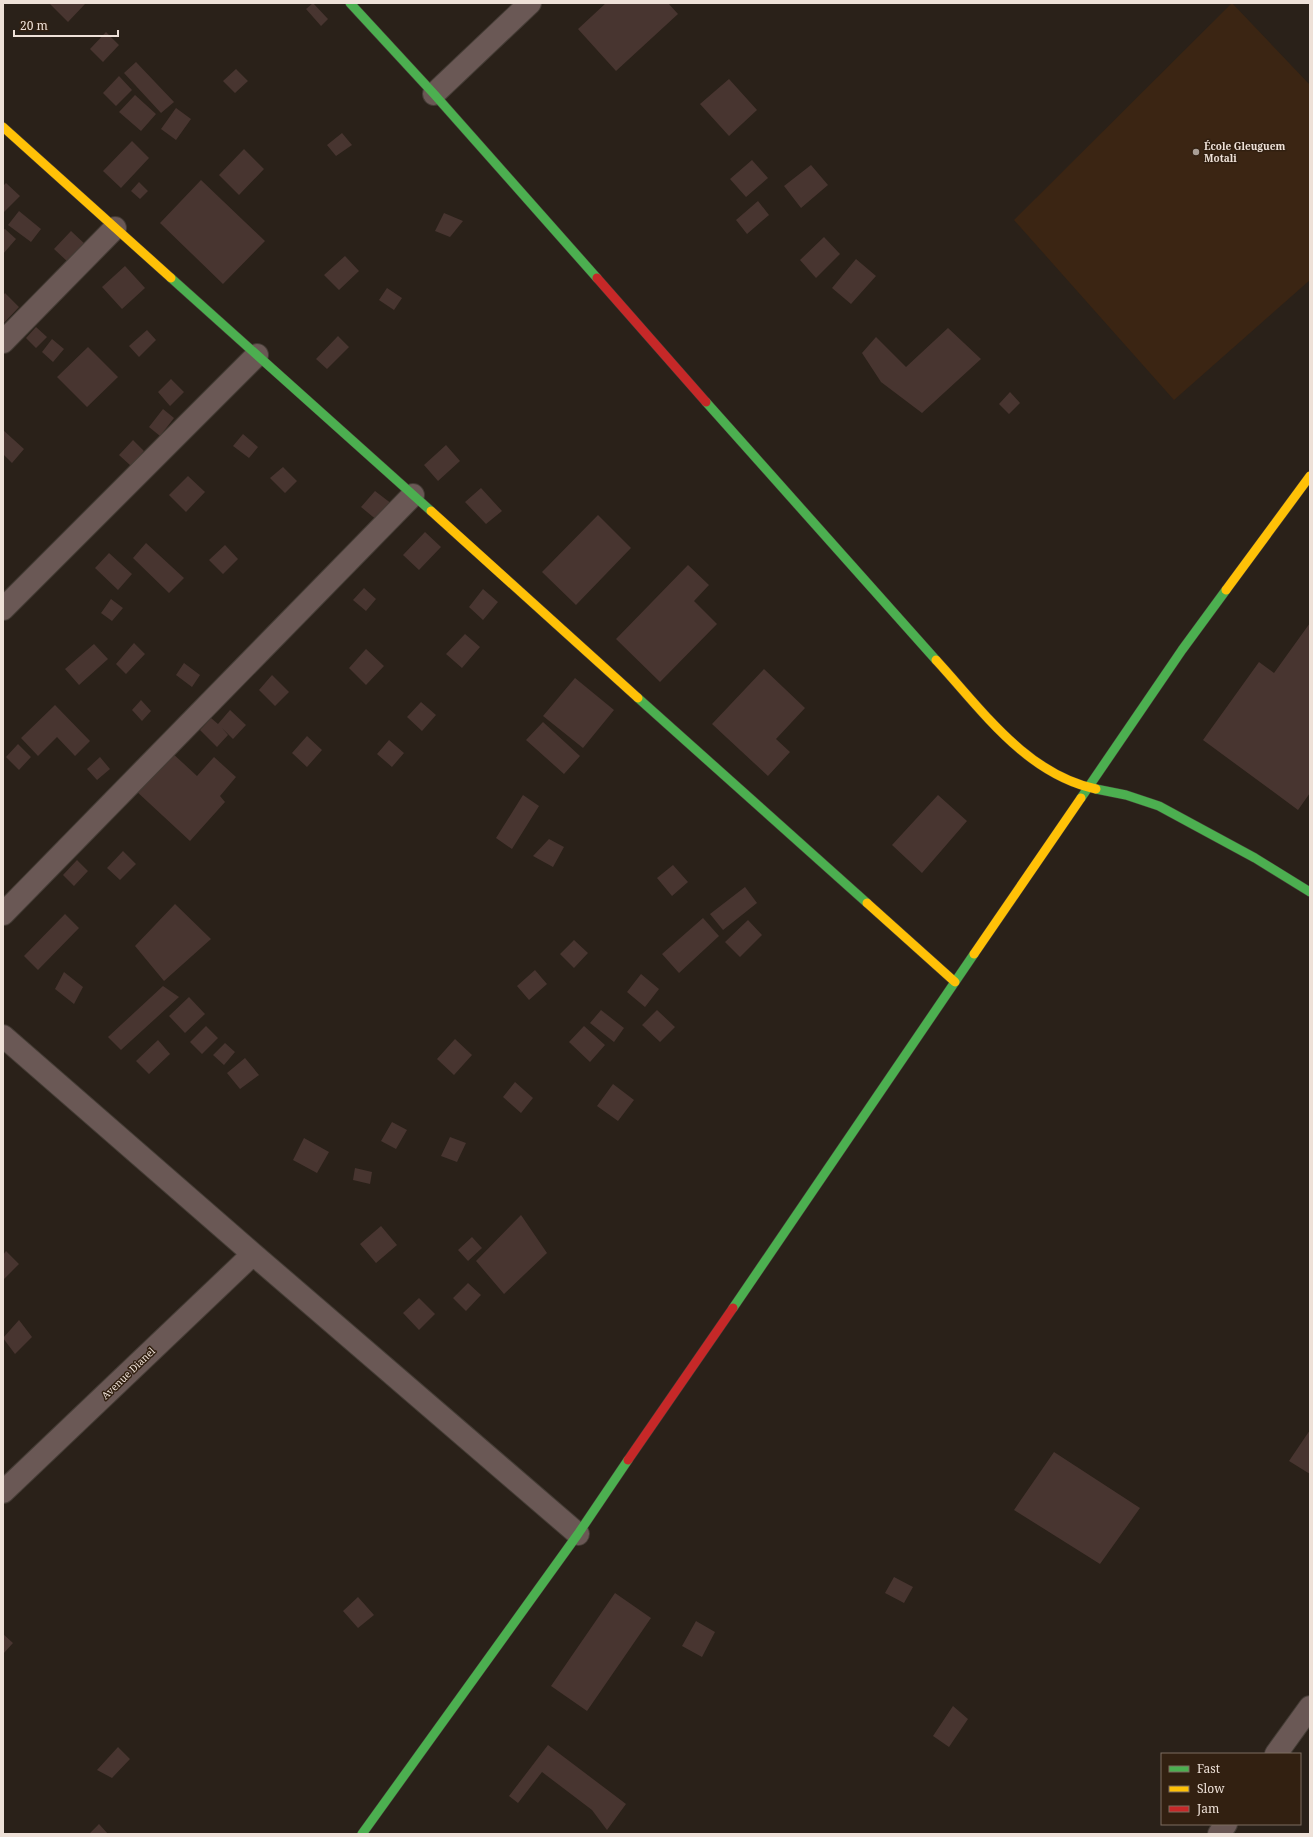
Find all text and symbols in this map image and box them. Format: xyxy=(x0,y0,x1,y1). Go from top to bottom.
scale bar xyxy=(14,12,118,38)
text: 20 m xyxy=(20,17,48,34)
place label: École Gleuguem Motali xyxy=(1204,139,1285,165)
marker: École Gleuguem Motali xyxy=(1191,147,1201,157)
street label: Avenue Dianel xyxy=(98,1344,158,1402)
legend xyxy=(1161,1753,1301,1825)
text: Fast xyxy=(1197,1760,1220,1777)
text: Slow xyxy=(1197,1780,1225,1797)
text: Jam xyxy=(1196,1800,1219,1817)

